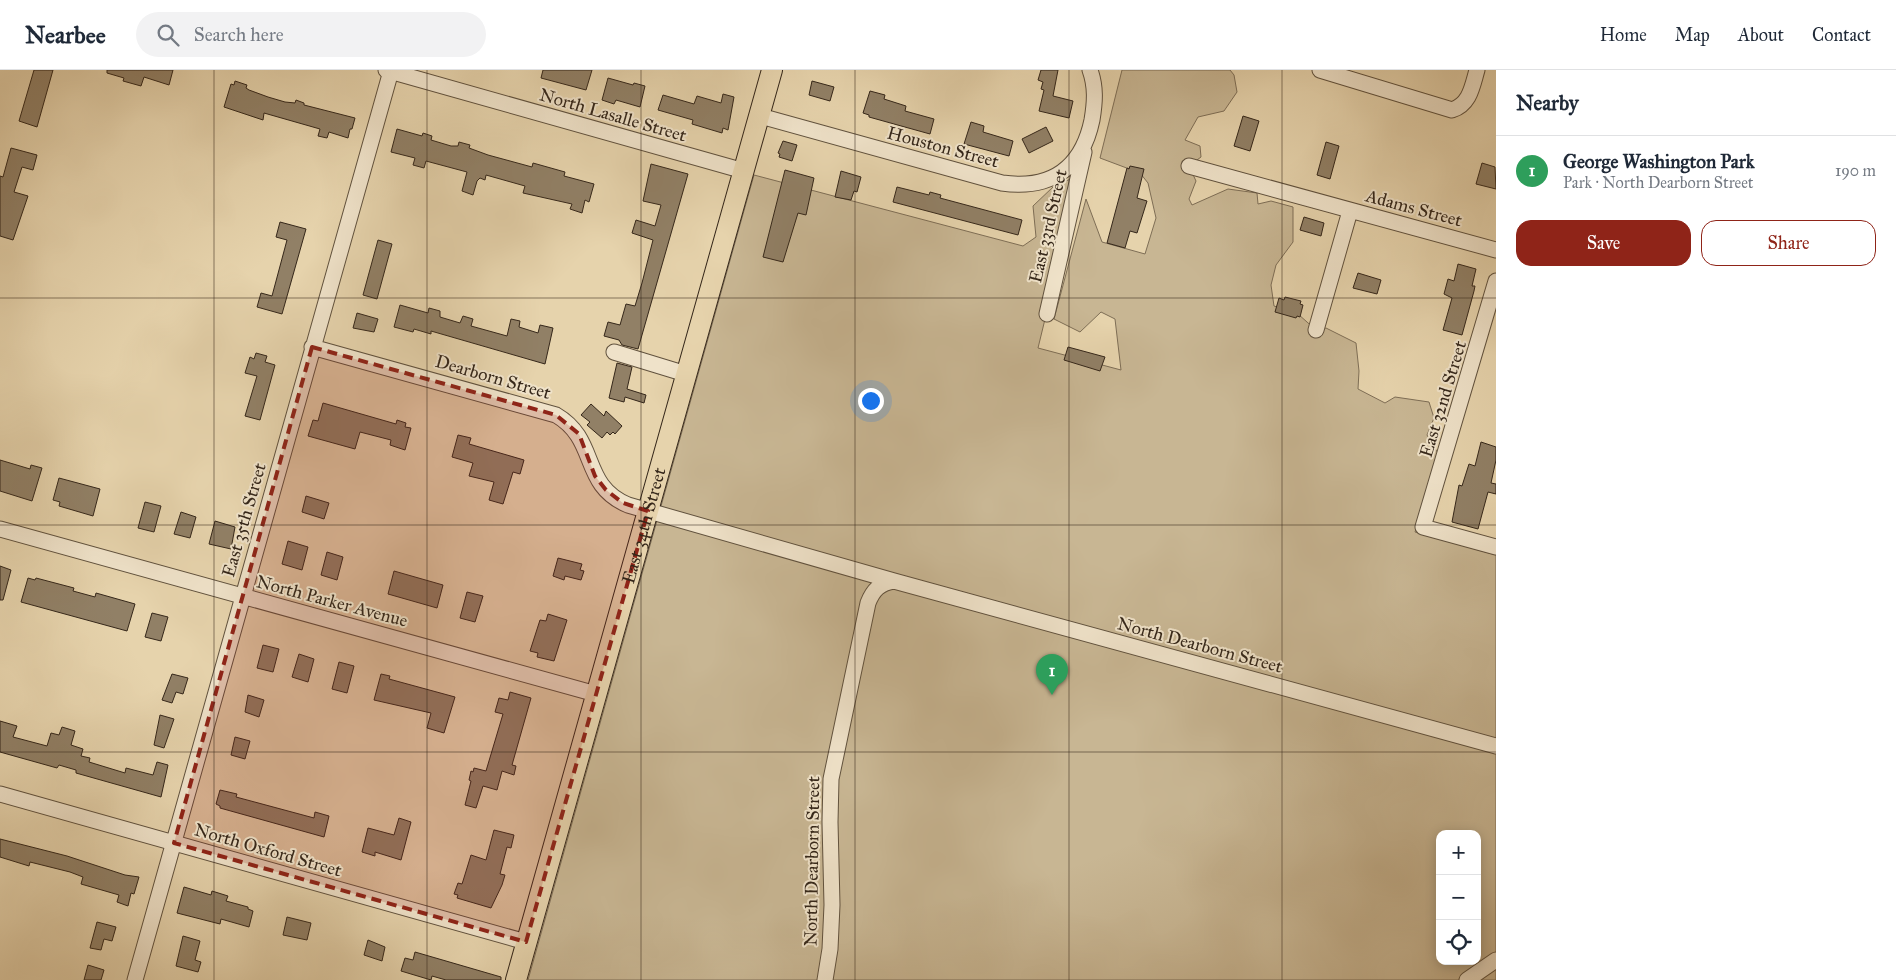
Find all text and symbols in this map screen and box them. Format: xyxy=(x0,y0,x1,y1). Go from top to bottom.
search box xyxy=(136,12,486,57)
text: Nearbee xyxy=(25,20,106,50)
icon: search xyxy=(154,21,182,49)
text: Search here xyxy=(194,23,284,46)
text: Home xyxy=(1600,24,1647,46)
text: Map xyxy=(1675,24,1710,46)
text: About xyxy=(1738,24,1784,46)
text: Contact xyxy=(1812,24,1871,46)
street label: North Lasalle Street xyxy=(537,83,690,147)
text: Nearby xyxy=(1516,90,1579,116)
street label: Houston Street xyxy=(885,122,1002,173)
text: George Washington Park xyxy=(1563,150,1755,173)
text: 1 xyxy=(1529,161,1535,180)
text: 190 m xyxy=(1835,161,1876,180)
street label: East 33rd Street xyxy=(1024,166,1072,285)
text: Park · North Dearborn Street xyxy=(1563,173,1754,192)
street label: Adams Street xyxy=(1362,184,1465,232)
button: Save xyxy=(1516,220,1691,266)
button: Share xyxy=(1701,220,1876,266)
street label: East 32nd Street xyxy=(1415,337,1471,460)
street label: Dearborn Street xyxy=(433,350,554,404)
your location xyxy=(858,388,884,414)
street label: East 35th Street xyxy=(217,460,271,580)
street label: East 34th Street xyxy=(617,464,671,586)
street label: North Parker Avenue xyxy=(254,570,410,632)
street label: North Dearborn Street xyxy=(1115,612,1286,678)
pin: 1 xyxy=(1036,654,1068,695)
street label: North Dearborn Street xyxy=(800,775,824,946)
street label: North Oxford Street xyxy=(192,818,345,882)
map controls xyxy=(1436,830,1481,965)
button: + xyxy=(1436,830,1481,875)
button: − xyxy=(1436,875,1481,920)
button: locate xyxy=(1436,920,1481,965)

